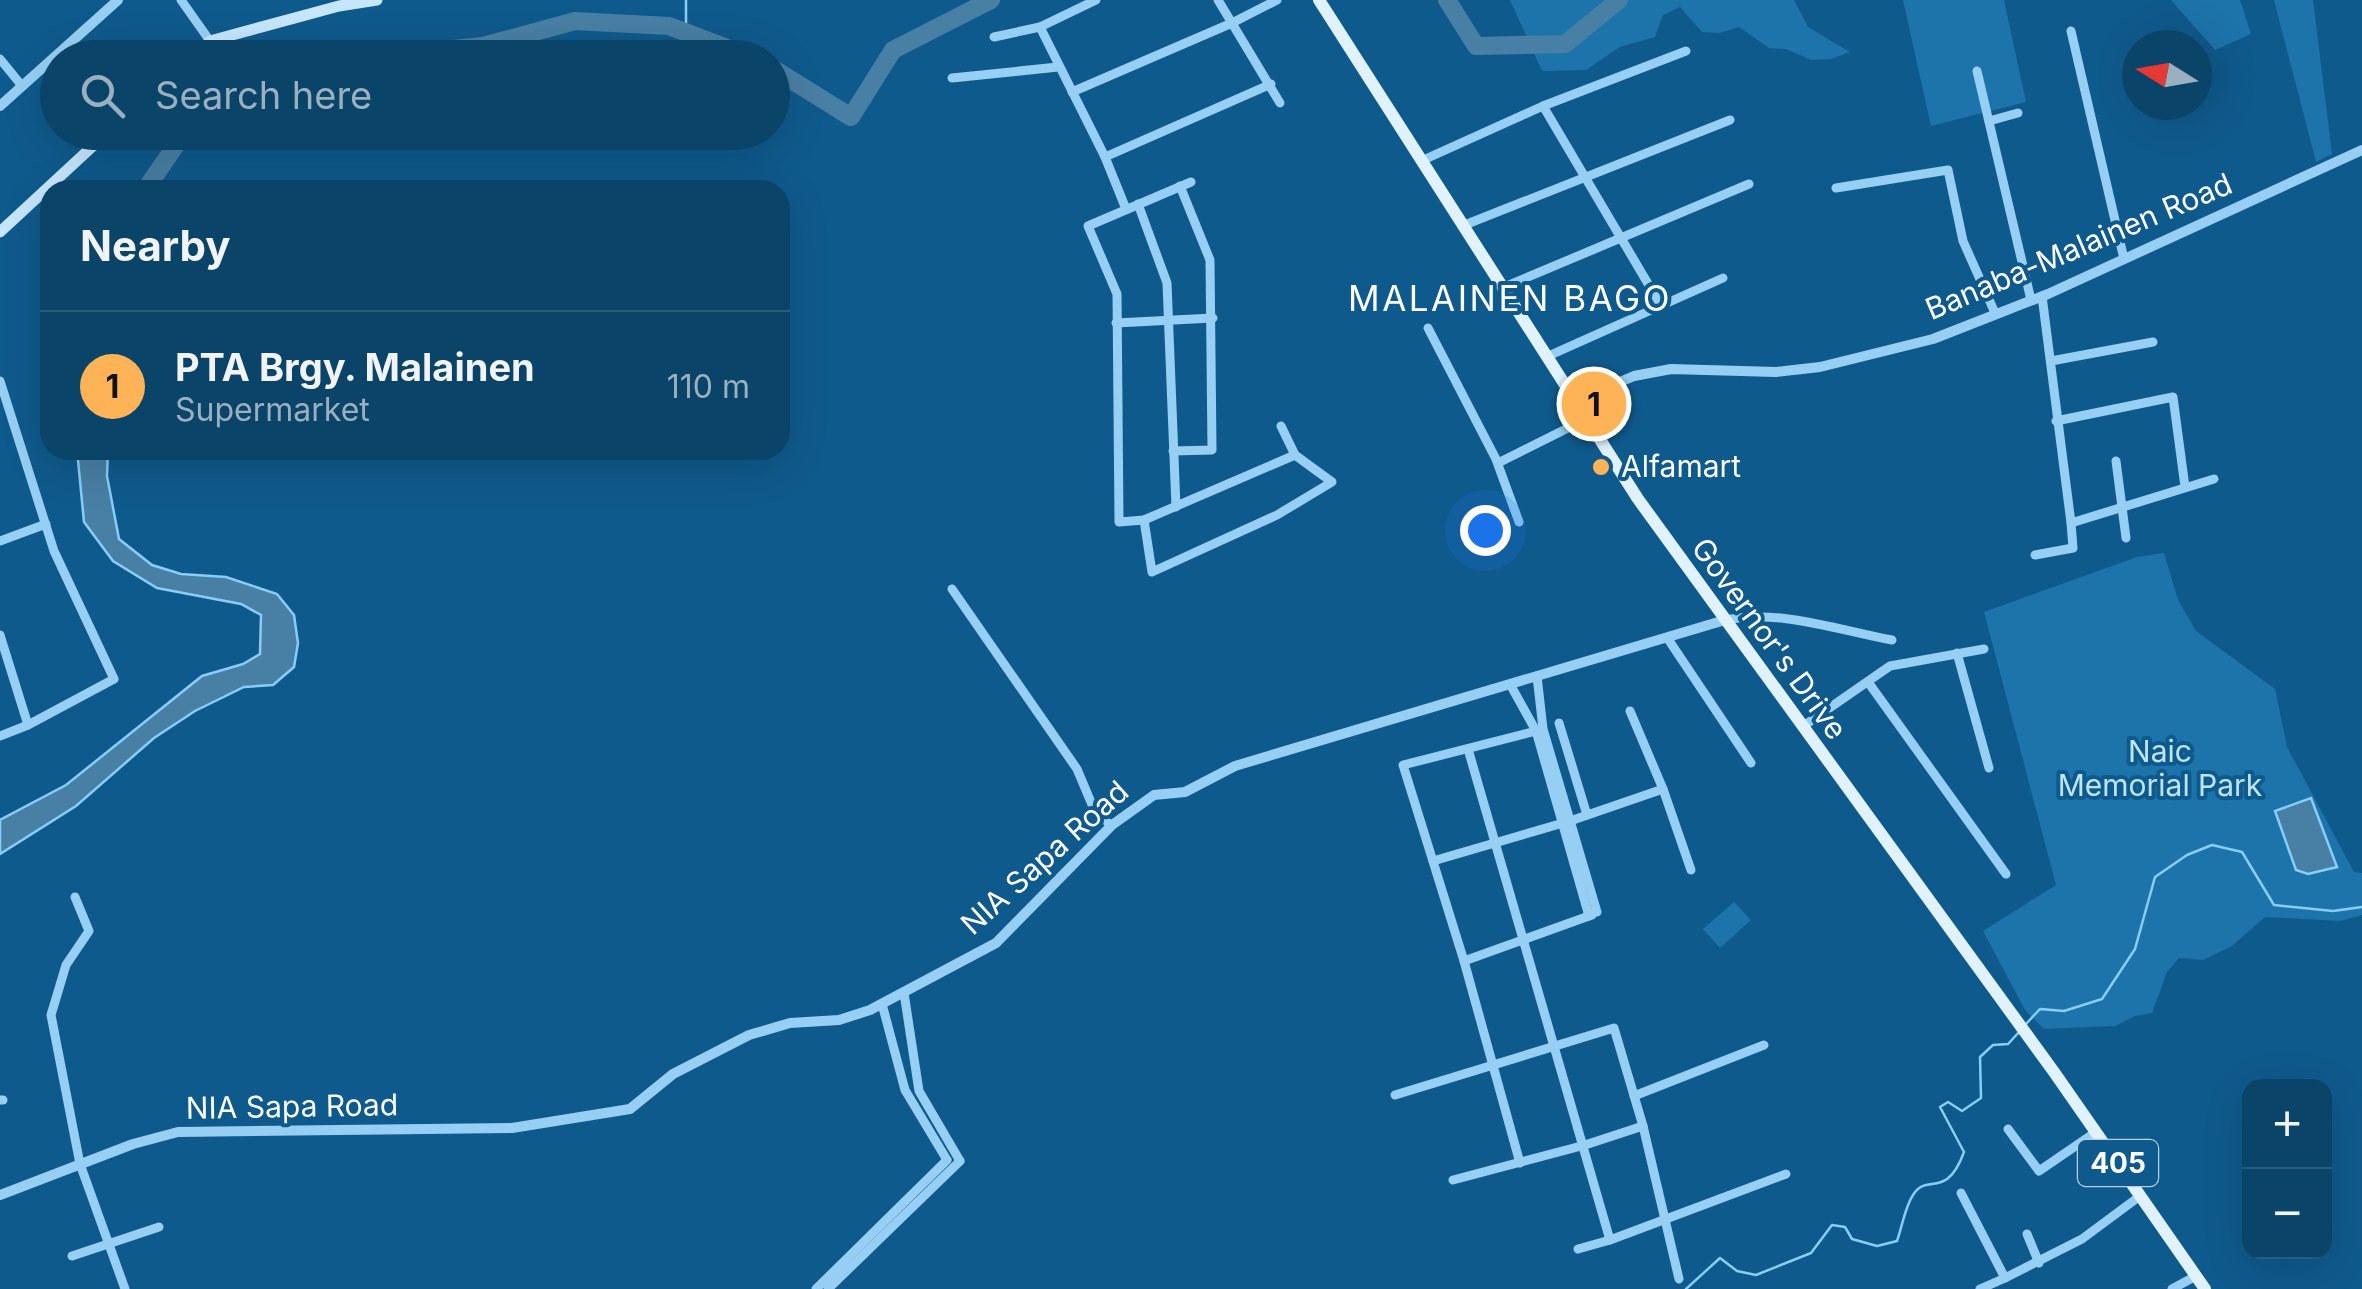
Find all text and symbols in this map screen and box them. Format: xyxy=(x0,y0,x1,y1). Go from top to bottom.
north arrow xyxy=(2122,30,2212,120)
search box xyxy=(40,40,790,150)
icon: search xyxy=(75,68,130,123)
text: Search here xyxy=(155,72,372,118)
street label: Banaba-Malainen Road xyxy=(1920,165,2237,327)
text: Nearby xyxy=(80,220,231,271)
district label: MALAINEN BAGO xyxy=(1348,277,1672,319)
text: PTA Brgy. Malainen xyxy=(175,344,535,390)
pin: 1 xyxy=(1562,366,1626,442)
text: 1 xyxy=(106,367,119,406)
text: 110 m xyxy=(667,367,750,406)
text: Supermarket xyxy=(175,390,370,429)
place label: Alfamart xyxy=(1621,448,1741,484)
marker: Alfamart xyxy=(1590,456,1612,478)
your location xyxy=(1460,505,1511,556)
street label: Governor's Drive xyxy=(1685,531,1855,746)
park label: Naic Memorial Park xyxy=(2058,733,2263,803)
street label: NIA Sapa Road xyxy=(953,773,1135,942)
map controls xyxy=(2242,1079,2332,1259)
button: + xyxy=(2242,1079,2332,1169)
street label: NIA Sapa Road xyxy=(186,1086,398,1126)
road number: 405 xyxy=(2078,1140,2158,1186)
button: − xyxy=(2242,1169,2332,1259)

